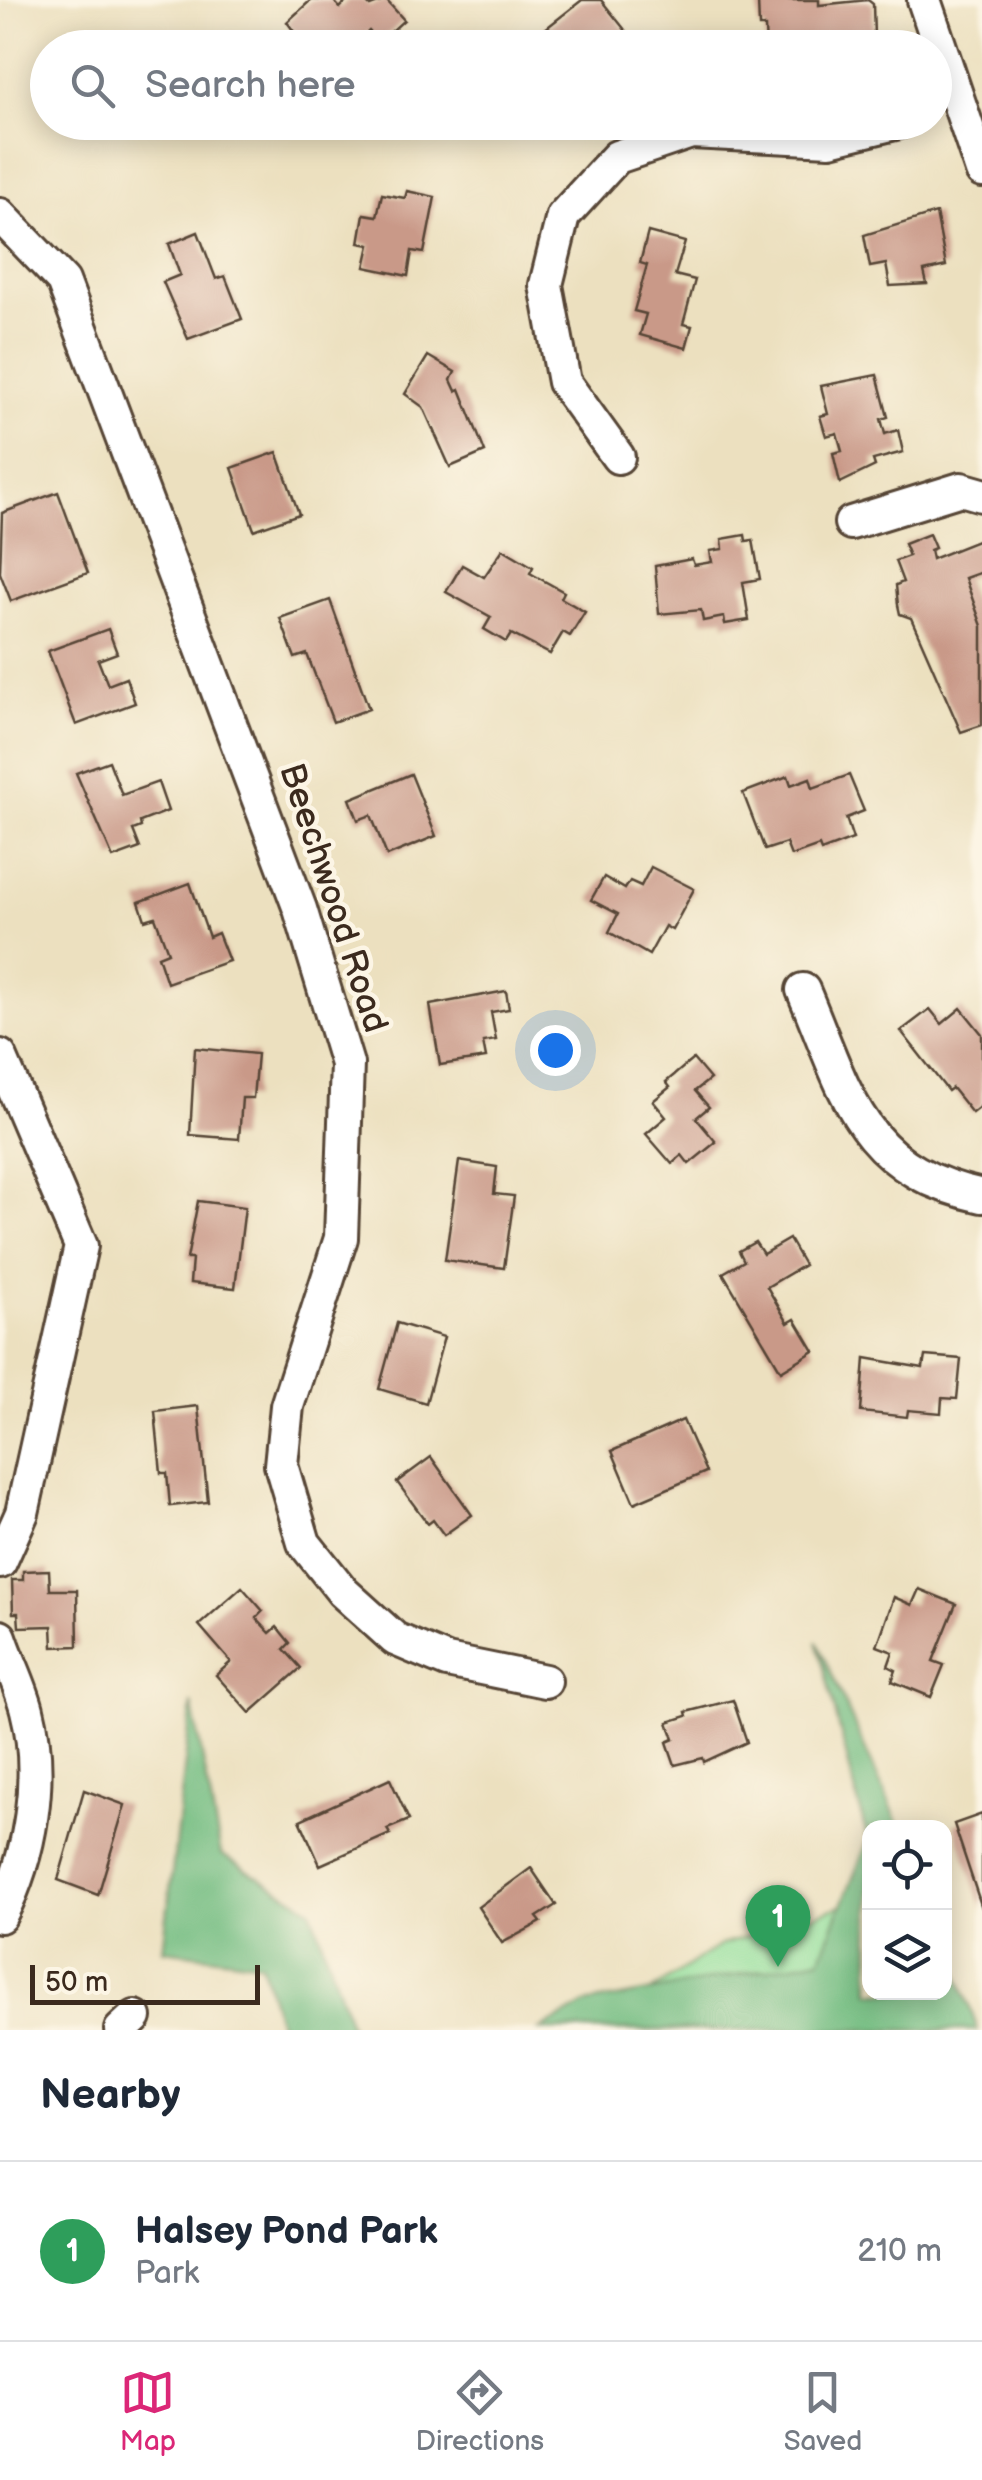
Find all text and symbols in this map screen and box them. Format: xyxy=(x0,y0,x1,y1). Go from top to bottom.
search box xyxy=(30,30,952,140)
icon: search xyxy=(65,58,120,113)
text: Search here xyxy=(145,63,356,108)
street label: Beechwood Road xyxy=(269,758,397,1038)
your location xyxy=(530,1025,581,1076)
map controls xyxy=(862,1820,952,2000)
button: locate xyxy=(862,1820,952,1910)
pin: 1 xyxy=(746,1884,810,1967)
button: layers xyxy=(862,1910,952,2000)
scale bar xyxy=(30,1960,260,2004)
text: 50 m xyxy=(45,1966,108,1999)
text: Nearby xyxy=(40,2070,180,2121)
text: Halsey Pond Park xyxy=(135,2209,438,2254)
text: 1 xyxy=(66,2232,79,2271)
text: 210 m xyxy=(857,2232,942,2271)
text: Park xyxy=(135,2254,199,2293)
tab: Map xyxy=(120,2365,176,2458)
tab: Directions xyxy=(415,2365,544,2458)
tab: Saved xyxy=(784,2365,862,2458)

